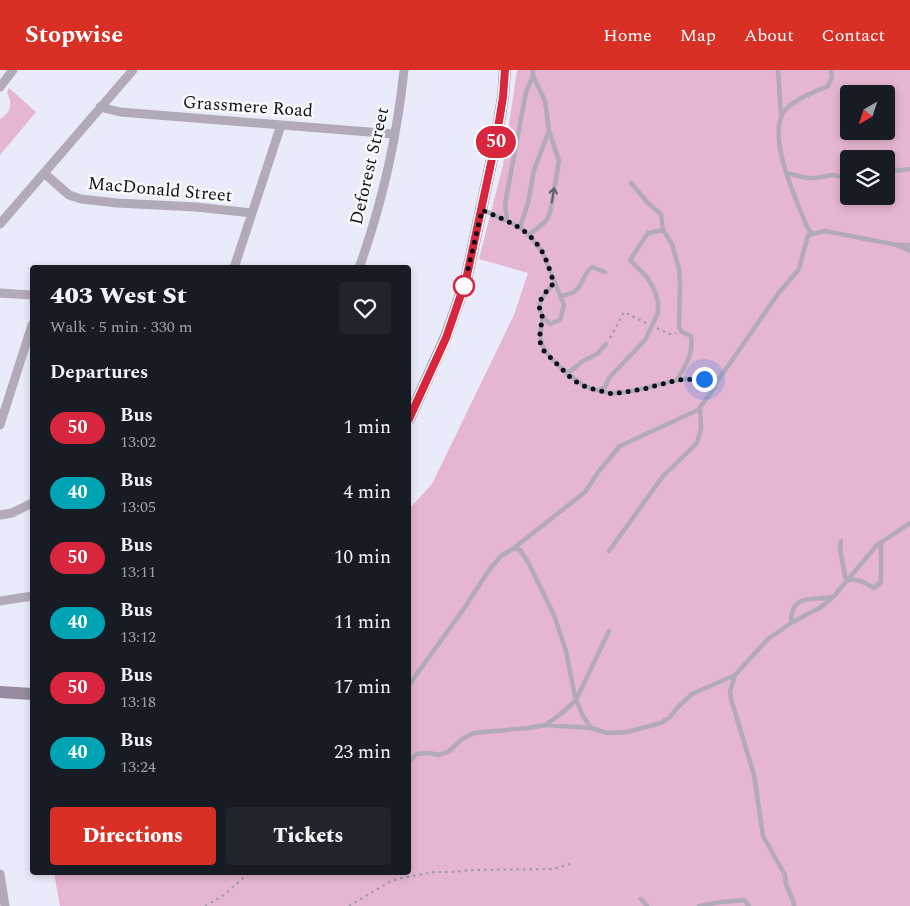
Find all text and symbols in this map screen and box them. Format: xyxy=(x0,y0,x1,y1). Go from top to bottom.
text: Stopwise xyxy=(25,17,123,53)
text: Home xyxy=(603,22,652,49)
text: Map xyxy=(680,22,716,49)
text: About xyxy=(744,22,794,49)
text: Contact xyxy=(822,22,885,49)
north arrow xyxy=(840,85,895,140)
map controls xyxy=(840,85,895,205)
street label: Grassmere Road xyxy=(182,88,314,125)
street label: Deforest Street xyxy=(343,105,396,228)
line badge: 50 xyxy=(474,126,518,158)
text: 50 xyxy=(486,128,506,155)
button: layers xyxy=(840,150,895,205)
street label: MacDonald Street xyxy=(87,170,233,209)
one-way arrow xyxy=(549,188,559,204)
unlabelled marker xyxy=(453,275,475,297)
text: 403 West St xyxy=(50,278,187,314)
button: heart xyxy=(339,282,391,334)
text: Walk · 5 min · 330 m xyxy=(50,315,193,339)
text: Departures xyxy=(50,358,148,387)
your location xyxy=(692,367,717,392)
text: Bus xyxy=(120,401,153,430)
text: 1 min xyxy=(343,413,391,442)
text: 50 xyxy=(67,414,88,441)
text: 13:02 xyxy=(120,430,156,454)
text: Bus xyxy=(120,466,153,495)
text: 4 min xyxy=(343,478,391,507)
text: 40 xyxy=(67,479,88,506)
text: 13:05 xyxy=(120,495,156,519)
text: Bus xyxy=(120,531,153,560)
text: 10 min xyxy=(334,543,391,572)
text: 50 xyxy=(67,544,88,571)
text: 13:11 xyxy=(120,560,156,584)
text: Bus xyxy=(120,596,153,625)
text: 11 min xyxy=(334,608,391,637)
text: 40 xyxy=(67,609,88,636)
text: 13:12 xyxy=(120,625,156,649)
text: Bus xyxy=(120,661,153,690)
text: 17 min xyxy=(334,673,391,702)
text: 50 xyxy=(67,674,88,701)
text: 13:18 xyxy=(120,690,156,714)
text: Bus xyxy=(120,726,153,755)
text: 23 min xyxy=(334,738,391,767)
text: 40 xyxy=(67,739,88,766)
text: 13:24 xyxy=(120,755,156,779)
button: Directions xyxy=(50,807,216,865)
button: Tickets xyxy=(226,807,391,865)

